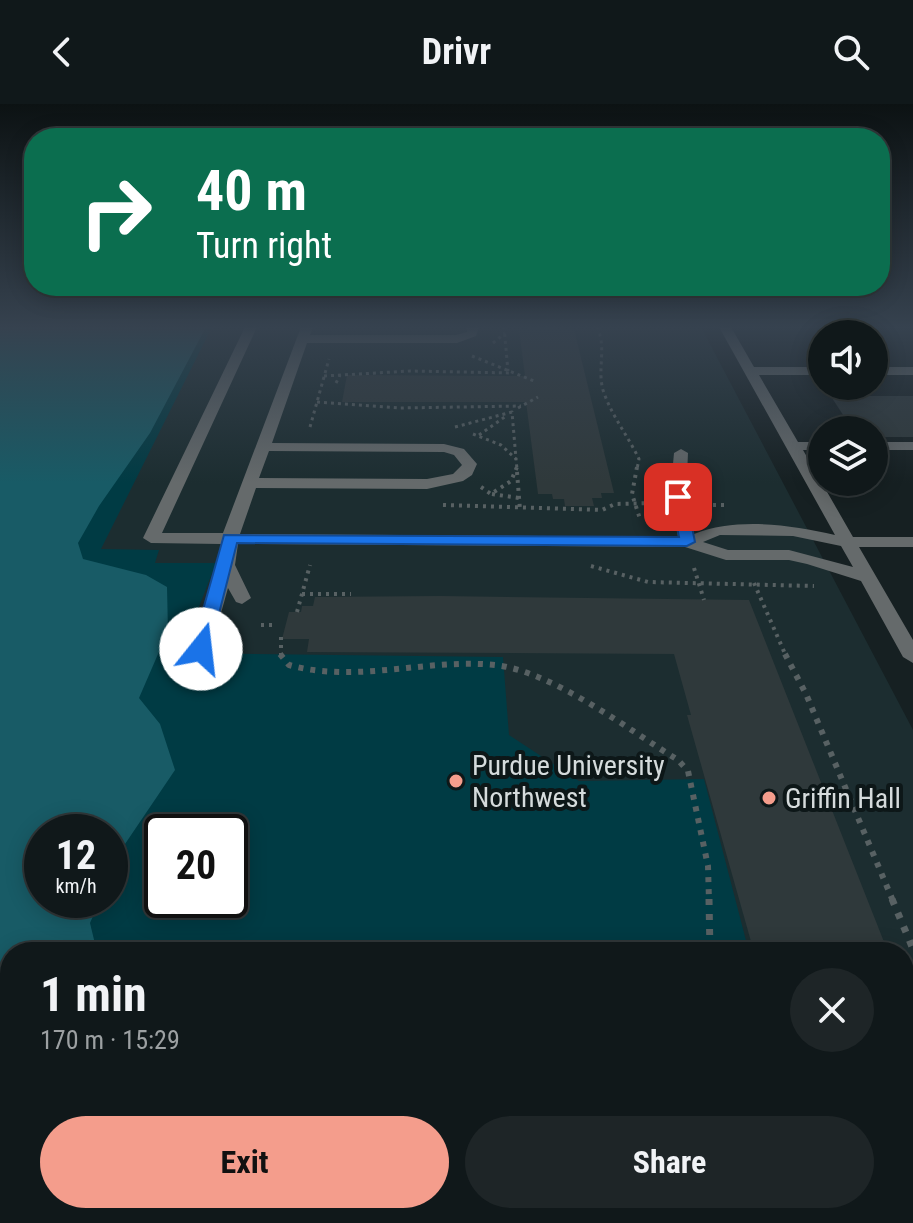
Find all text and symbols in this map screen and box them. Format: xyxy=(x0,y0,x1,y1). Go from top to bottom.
icon: back xyxy=(40,30,84,74)
icon: search xyxy=(829,30,873,74)
text: Drivr xyxy=(422,31,491,73)
text: 40 m xyxy=(196,158,307,224)
icon: right xyxy=(64,160,168,264)
text: Turn right xyxy=(196,225,332,267)
map controls xyxy=(808,320,888,496)
button: sound xyxy=(808,320,888,400)
button: layers xyxy=(808,416,888,496)
pin xyxy=(644,463,712,531)
icon: arrive xyxy=(656,475,700,519)
position arrow xyxy=(159,607,243,691)
place label: Purdue University Northwest xyxy=(472,749,665,814)
marker: Purdue University Northwest xyxy=(447,772,465,790)
place label: Griffin Hall xyxy=(785,782,901,815)
marker: Griffin Hall xyxy=(760,789,778,807)
speed limit sign: 20 xyxy=(144,814,248,918)
text: 12 xyxy=(56,832,96,879)
text: km/h xyxy=(55,874,97,898)
text: 1 min xyxy=(40,966,147,1023)
button: close xyxy=(790,968,874,1052)
text: 170 m · 15:29 xyxy=(40,1025,180,1055)
button: Exit xyxy=(40,1116,449,1208)
button: Share xyxy=(465,1116,874,1208)

